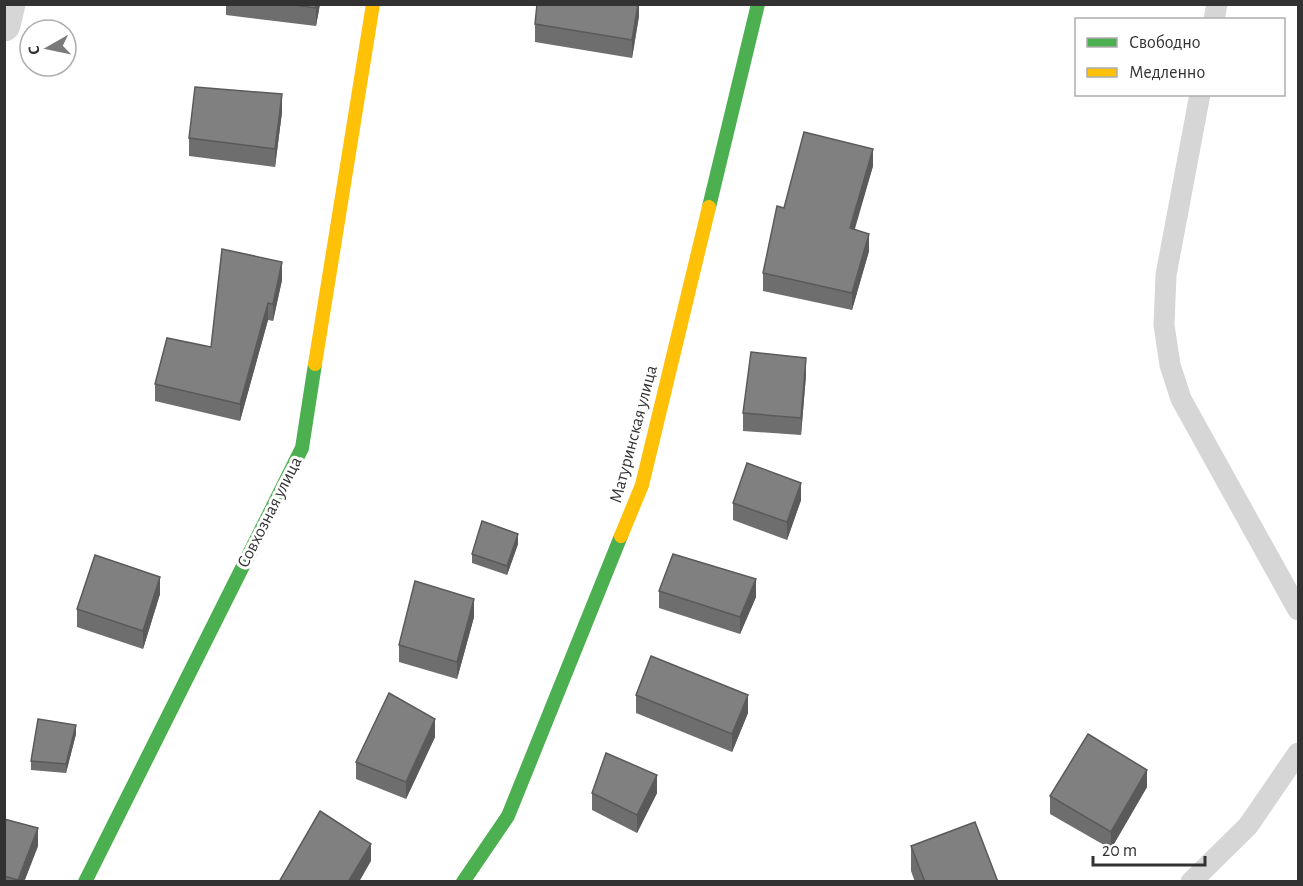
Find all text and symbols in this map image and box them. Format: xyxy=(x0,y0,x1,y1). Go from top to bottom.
north arrow xyxy=(18,18,78,78)
legend xyxy=(1075,18,1285,96)
text: Свободно xyxy=(1129,33,1201,52)
text: С xyxy=(26,44,43,56)
text: Медленно xyxy=(1129,64,1205,82)
street label: Матуринская улица xyxy=(607,363,661,505)
street label: Совхозная улица xyxy=(234,454,306,571)
scale bar xyxy=(1093,829,1206,867)
text: 20 m xyxy=(1102,842,1137,860)

